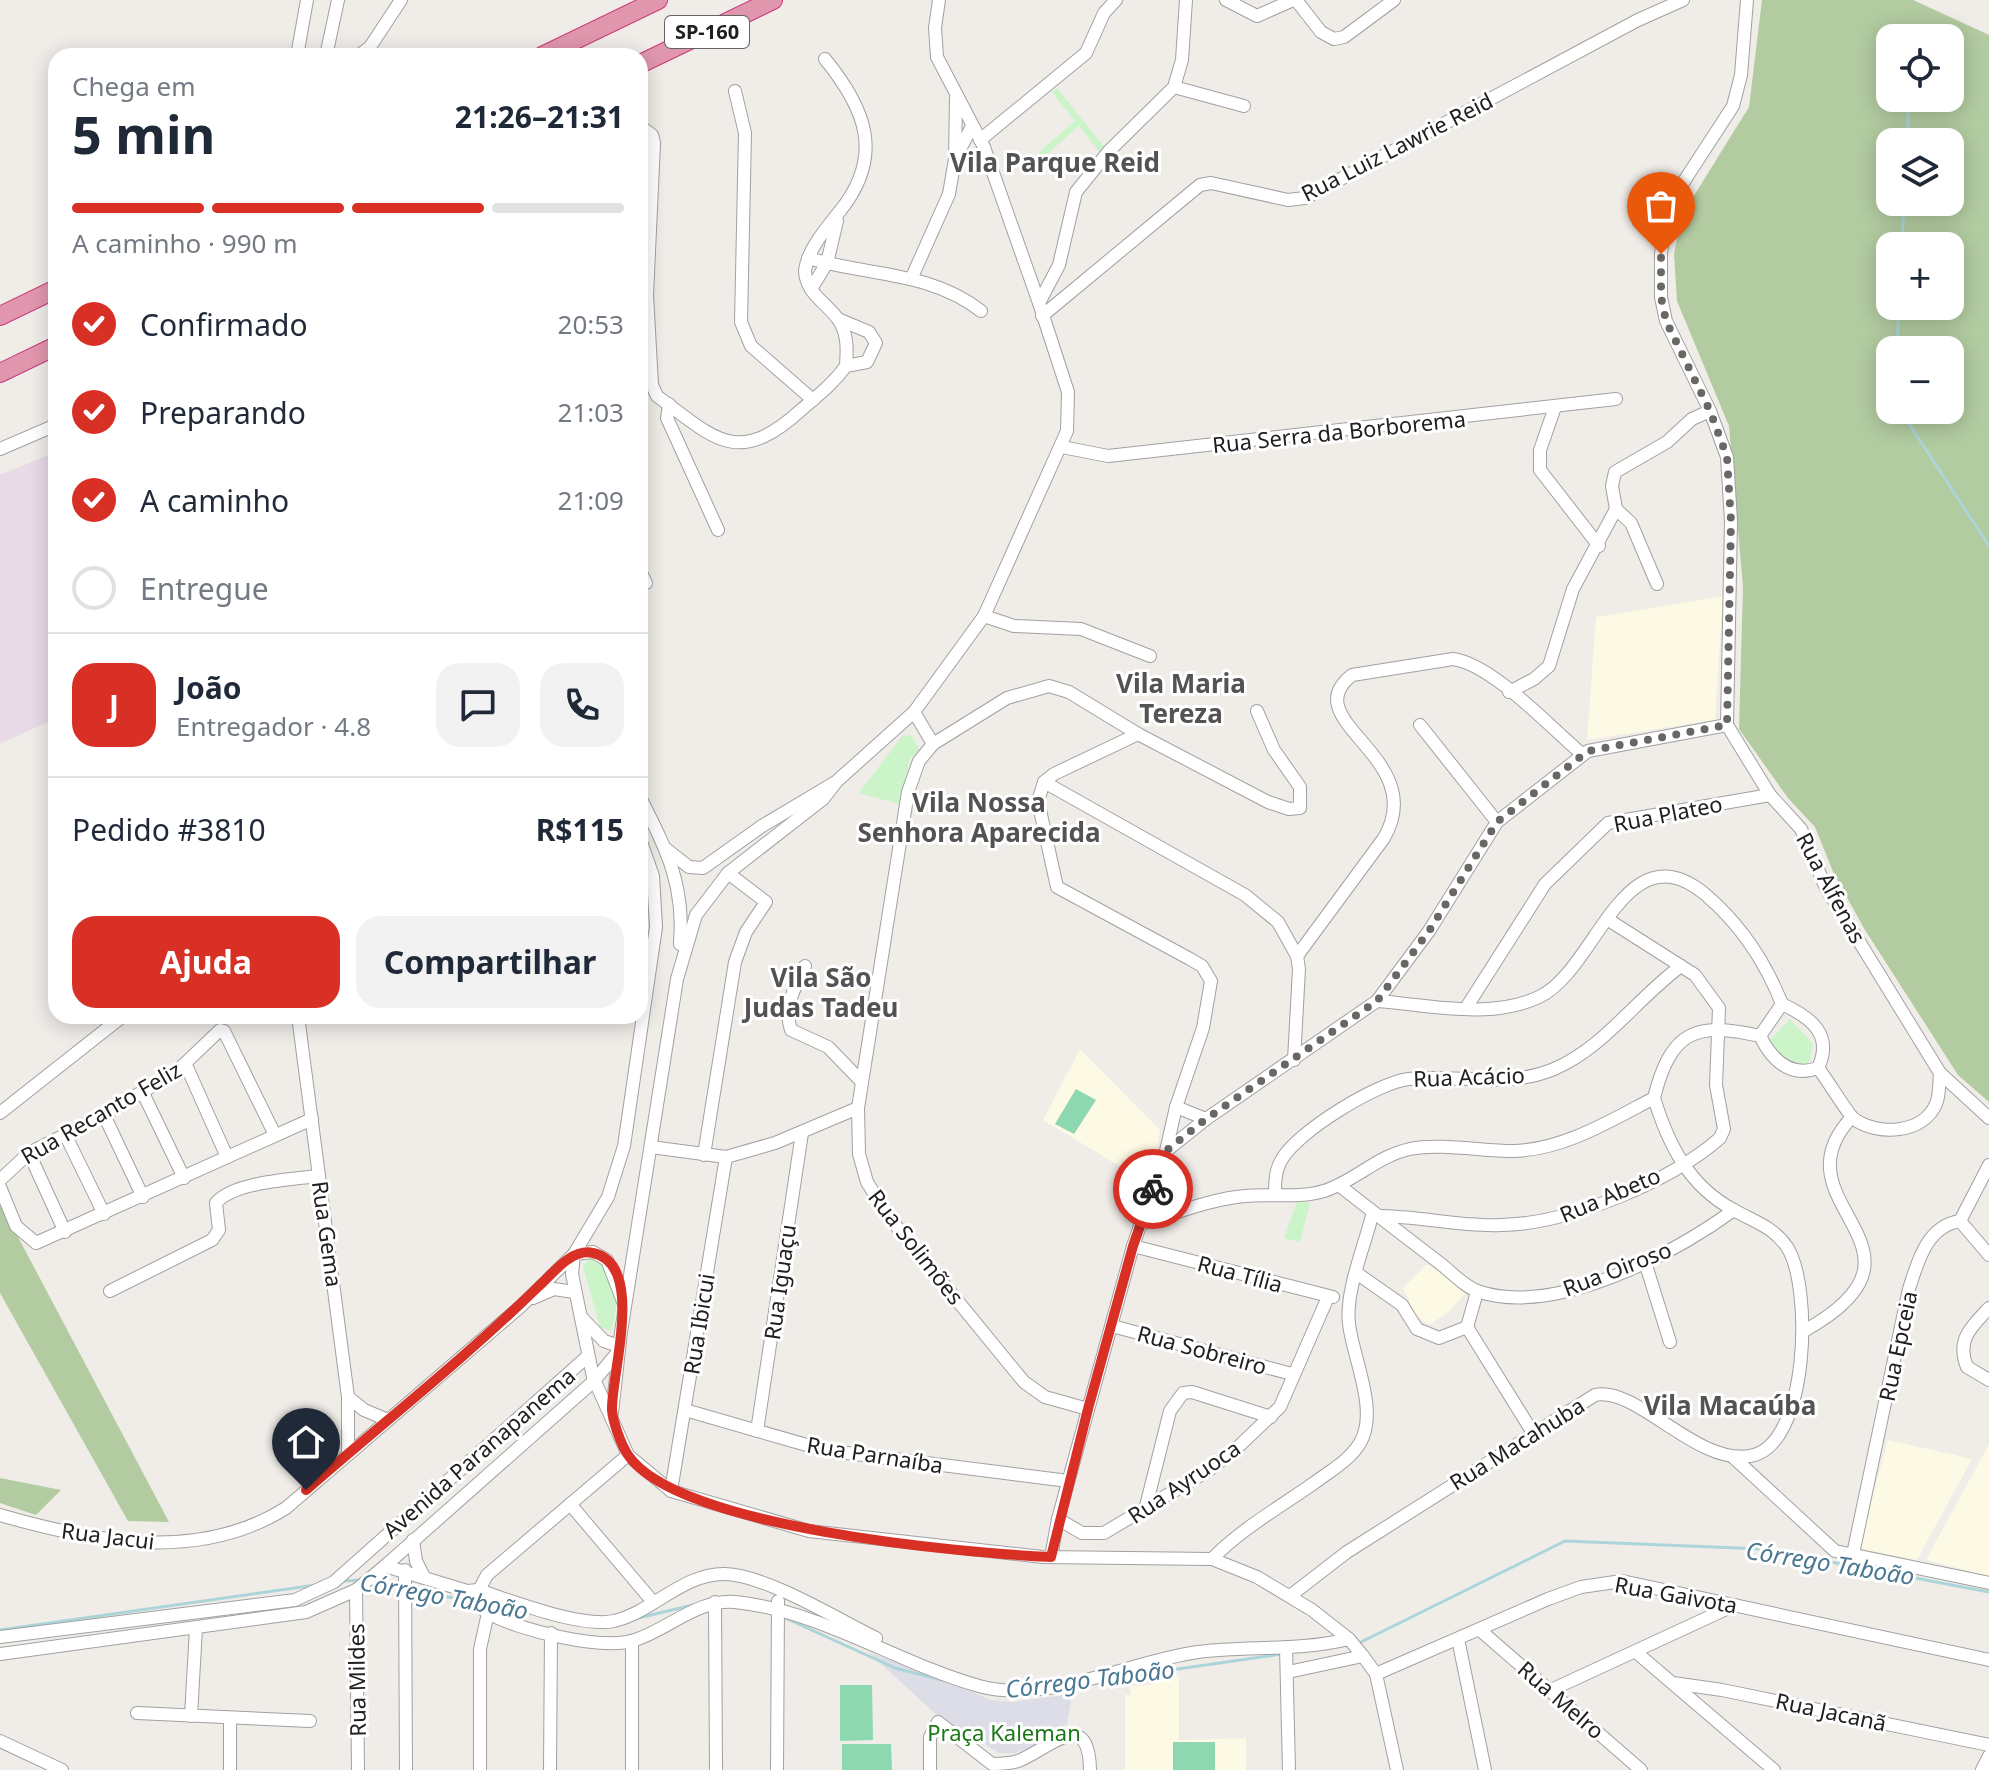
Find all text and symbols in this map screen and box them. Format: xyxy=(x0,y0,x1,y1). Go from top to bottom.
road number: SP-160 xyxy=(665,16,749,48)
map controls xyxy=(1876,24,1964,424)
button: locate xyxy=(1876,24,1964,112)
text: Chega em xyxy=(72,68,195,104)
street label: Rua Luiz Lawrie Reid xyxy=(1295,85,1498,207)
text: 21:26–21:31 xyxy=(455,96,624,137)
text: 5 min xyxy=(72,98,215,169)
button: layers xyxy=(1876,128,1964,216)
district label: Vila Parque Reid xyxy=(950,144,1160,180)
pin xyxy=(1627,172,1695,254)
icon: bag xyxy=(1639,184,1683,228)
text: A caminho · 990 m xyxy=(72,225,298,261)
button: + xyxy=(1876,232,1964,320)
icon: check xyxy=(72,302,116,346)
text: Confirmado xyxy=(140,304,308,345)
text: 20:53 xyxy=(558,306,624,342)
button: − xyxy=(1876,336,1964,424)
icon: check xyxy=(72,390,116,434)
text: Preparando xyxy=(140,392,306,433)
text: 21:03 xyxy=(558,394,624,430)
street label: Rua Serra da Borborema xyxy=(1211,403,1467,459)
icon: check xyxy=(72,478,116,522)
text: A caminho xyxy=(140,480,289,521)
text: 21:09 xyxy=(558,482,624,518)
text: Entregue xyxy=(140,568,269,609)
button: chat xyxy=(436,663,520,747)
button: phone xyxy=(540,663,624,747)
district label: Vila Maria Tereza xyxy=(1116,665,1246,731)
text: João xyxy=(176,667,241,708)
text: J xyxy=(109,685,119,726)
text: Entregador · 4.8 xyxy=(176,708,371,744)
district label: Vila Nossa Senhora Aparecida xyxy=(857,784,1101,850)
street label: Rua Plateo xyxy=(1611,788,1725,838)
text: Pedido #3810 xyxy=(72,809,266,850)
text: R$115 xyxy=(536,809,624,850)
street label: Rua Alfenas xyxy=(1790,827,1874,948)
button: Ajuda xyxy=(72,916,340,1008)
button: Compartilhar xyxy=(356,916,624,1008)
district label: Vila São Judas Tadeu xyxy=(742,959,898,1025)
street label: Rua Recanto Feliz xyxy=(15,1054,186,1170)
street label: Rua Acácio xyxy=(1413,1059,1525,1093)
courier xyxy=(1113,1149,1193,1229)
street label: Rua Abeto xyxy=(1555,1159,1665,1229)
icon: bike xyxy=(1131,1167,1175,1211)
street label: Rua Gema xyxy=(306,1179,350,1289)
street label: Rua Solimões xyxy=(862,1182,971,1310)
street label: Rua Iguaçu xyxy=(756,1222,802,1342)
street label: Rua Oiroso xyxy=(1558,1234,1675,1302)
street label: Rua Tília xyxy=(1194,1247,1286,1299)
street label: Rua Ibicui xyxy=(675,1271,721,1376)
street label: Rua Epceia xyxy=(1871,1288,1923,1404)
street label: Rua Sobreiro xyxy=(1134,1317,1270,1381)
street label: Avenida Paranapanema xyxy=(376,1360,581,1544)
district label: Vila Macaúba xyxy=(1644,1387,1816,1423)
street label: Rua Macahuba xyxy=(1443,1390,1590,1497)
pin xyxy=(272,1408,340,1490)
icon: home xyxy=(284,1420,328,1464)
street label: Rua Parnaíba xyxy=(805,1428,945,1480)
street label: Rua Ayruoca xyxy=(1121,1433,1246,1530)
street label: Rua Jacui xyxy=(60,1514,156,1556)
water label: Córrego Taboão xyxy=(1744,1533,1917,1592)
water label: Córrego Taboão xyxy=(358,1565,531,1627)
street label: Rua Gaivota xyxy=(1612,1568,1740,1620)
street label: Rua Mildes xyxy=(340,1623,372,1737)
water label: Córrego Taboão xyxy=(1003,1652,1176,1705)
street label: Rua Melro xyxy=(1512,1653,1611,1745)
street label: Rua Jacanã xyxy=(1773,1685,1889,1737)
park label: Praça Kaleman xyxy=(927,1717,1081,1747)

